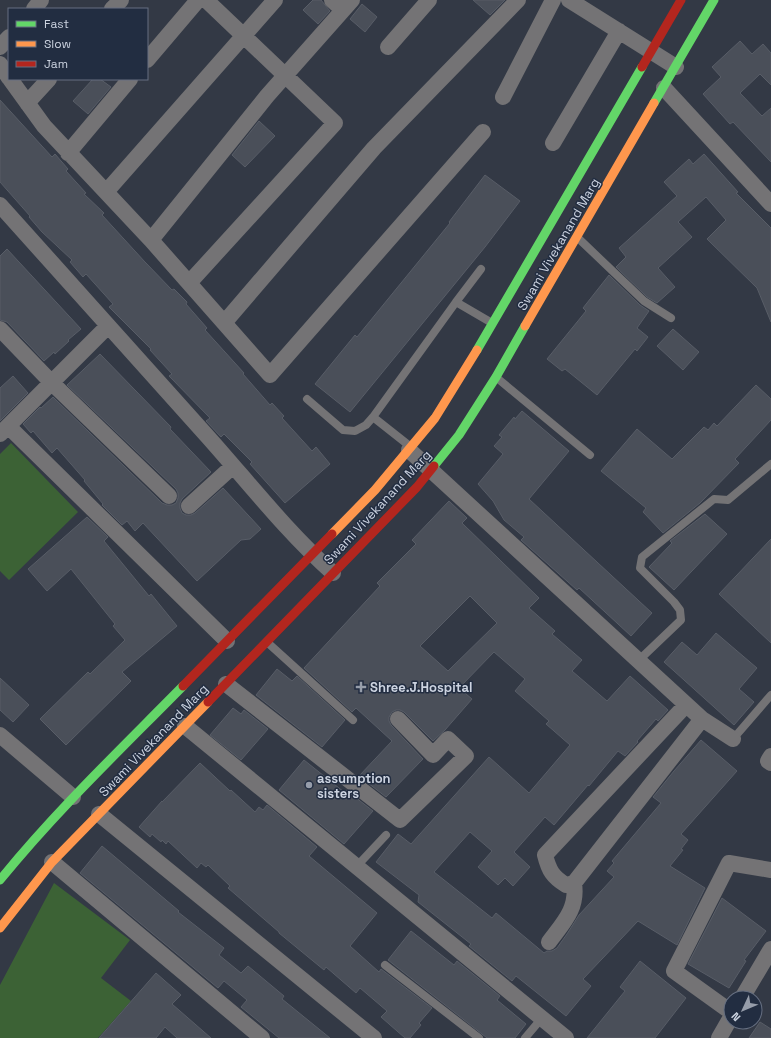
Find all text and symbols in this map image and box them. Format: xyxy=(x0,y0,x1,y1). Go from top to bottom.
legend xyxy=(8,8,148,80)
text: Fast xyxy=(44,16,69,32)
text: Slow xyxy=(44,36,71,52)
text: Jam xyxy=(44,56,68,72)
street label: Swami Vivekanand Marg xyxy=(514,175,603,314)
street label: Swami Vivekanand Marg xyxy=(320,447,435,568)
place label: Shree.J.Hospital xyxy=(370,679,473,696)
street label: Swami Vivekanand Marg xyxy=(95,680,212,800)
marker: Shree.J.Hospital xyxy=(355,681,367,693)
place label: assumption sisters xyxy=(317,770,391,802)
marker: assumption sisters xyxy=(304,780,314,790)
north arrow xyxy=(723,990,763,1030)
text: N xyxy=(728,1009,743,1024)

